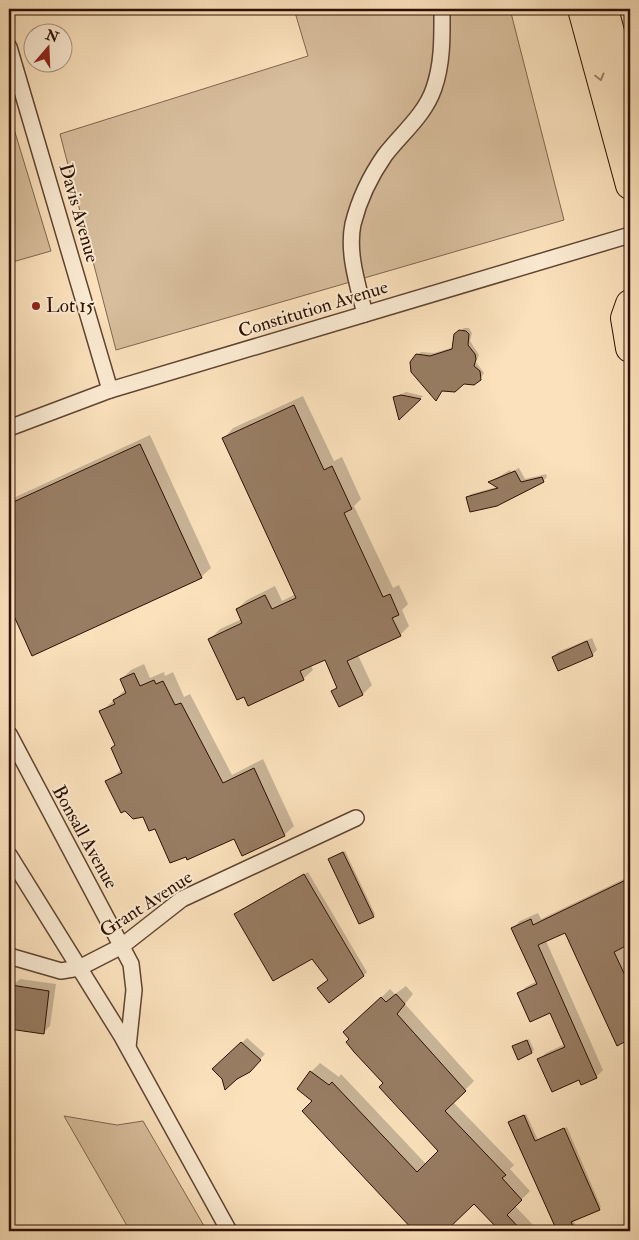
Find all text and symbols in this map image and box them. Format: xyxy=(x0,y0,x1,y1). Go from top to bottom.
north arrow xyxy=(22,22,72,72)
text: N xyxy=(42,26,61,46)
one-way arrow xyxy=(594,72,605,81)
street label: Davis Avenue xyxy=(53,161,105,265)
street label: Constitution Avenue xyxy=(235,275,391,343)
place label: Lot 15 xyxy=(46,294,95,318)
marker: Lot 15 xyxy=(30,300,42,312)
street label: Bonsall Avenue xyxy=(47,781,123,893)
street label: Grant Avenue xyxy=(95,865,197,943)

